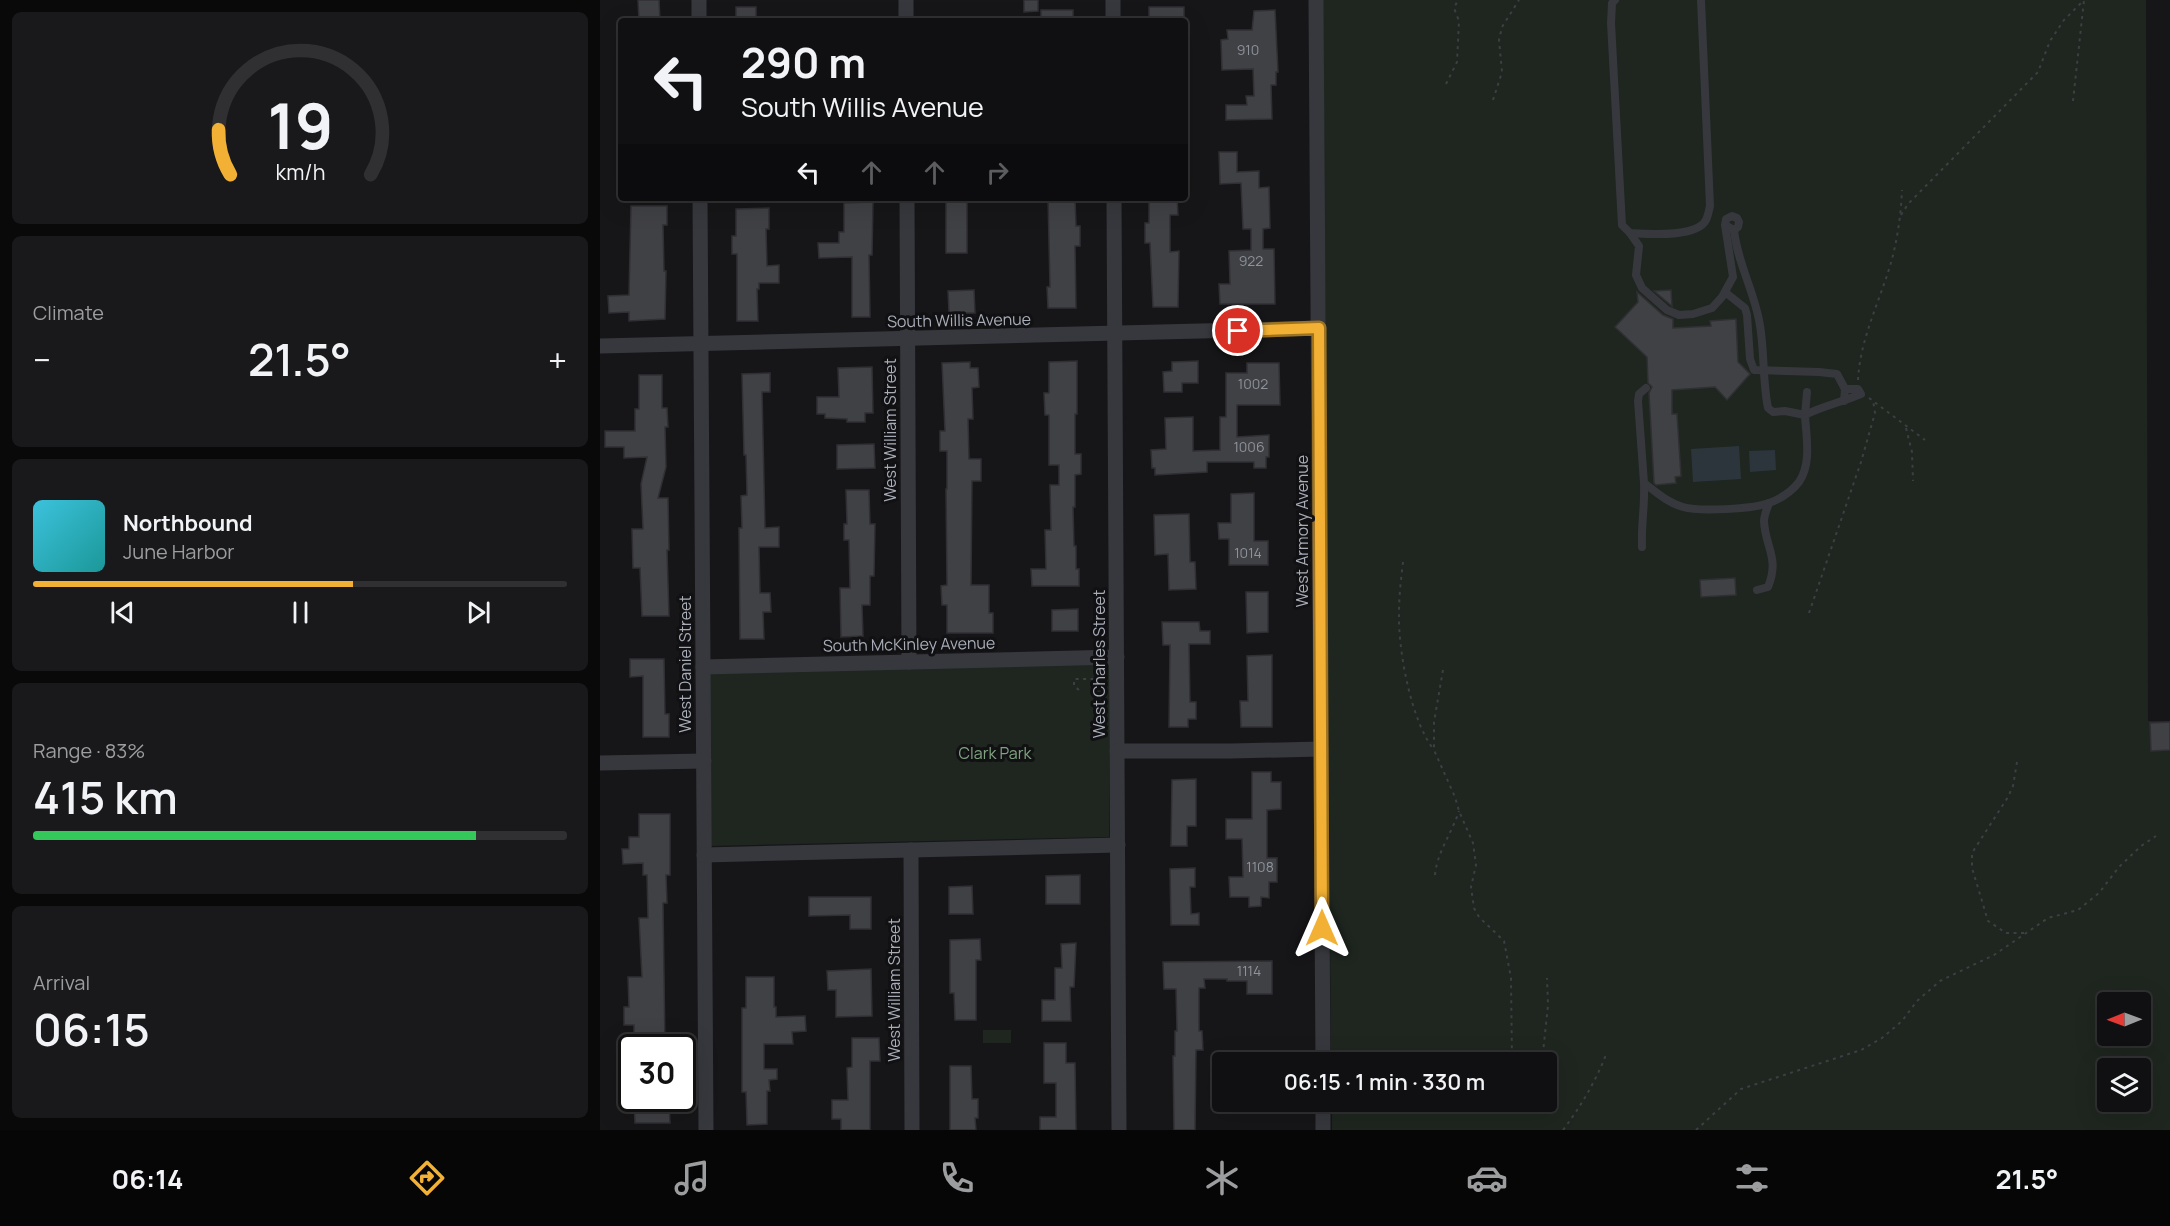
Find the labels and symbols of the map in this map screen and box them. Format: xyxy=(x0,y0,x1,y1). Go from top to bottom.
house number: 910 xyxy=(1237,40,1259,59)
house number: 922 xyxy=(1239,251,1263,270)
pin xyxy=(1212,305,1263,356)
street label: South Willis Avenue xyxy=(887,308,1031,332)
street label: West William Street xyxy=(879,358,901,502)
house number: 1002 xyxy=(1238,374,1268,393)
house number: 1006 xyxy=(1233,437,1265,456)
street label: West Armory Avenue xyxy=(1291,455,1313,607)
house number: 1014 xyxy=(1234,543,1262,562)
street label: West Charles Street xyxy=(1088,590,1110,738)
street label: West Daniel Street xyxy=(674,595,696,733)
street label: South McKinley Avenue xyxy=(823,631,995,657)
park label: Clark Park xyxy=(959,742,1032,764)
house number: 1108 xyxy=(1246,857,1274,876)
position arrow xyxy=(1290,896,1354,960)
street label: West William Street xyxy=(883,918,905,1062)
house number: 1114 xyxy=(1237,961,1261,980)
north arrow xyxy=(2097,992,2151,1046)
speed limit sign: 30 xyxy=(618,1034,696,1112)

